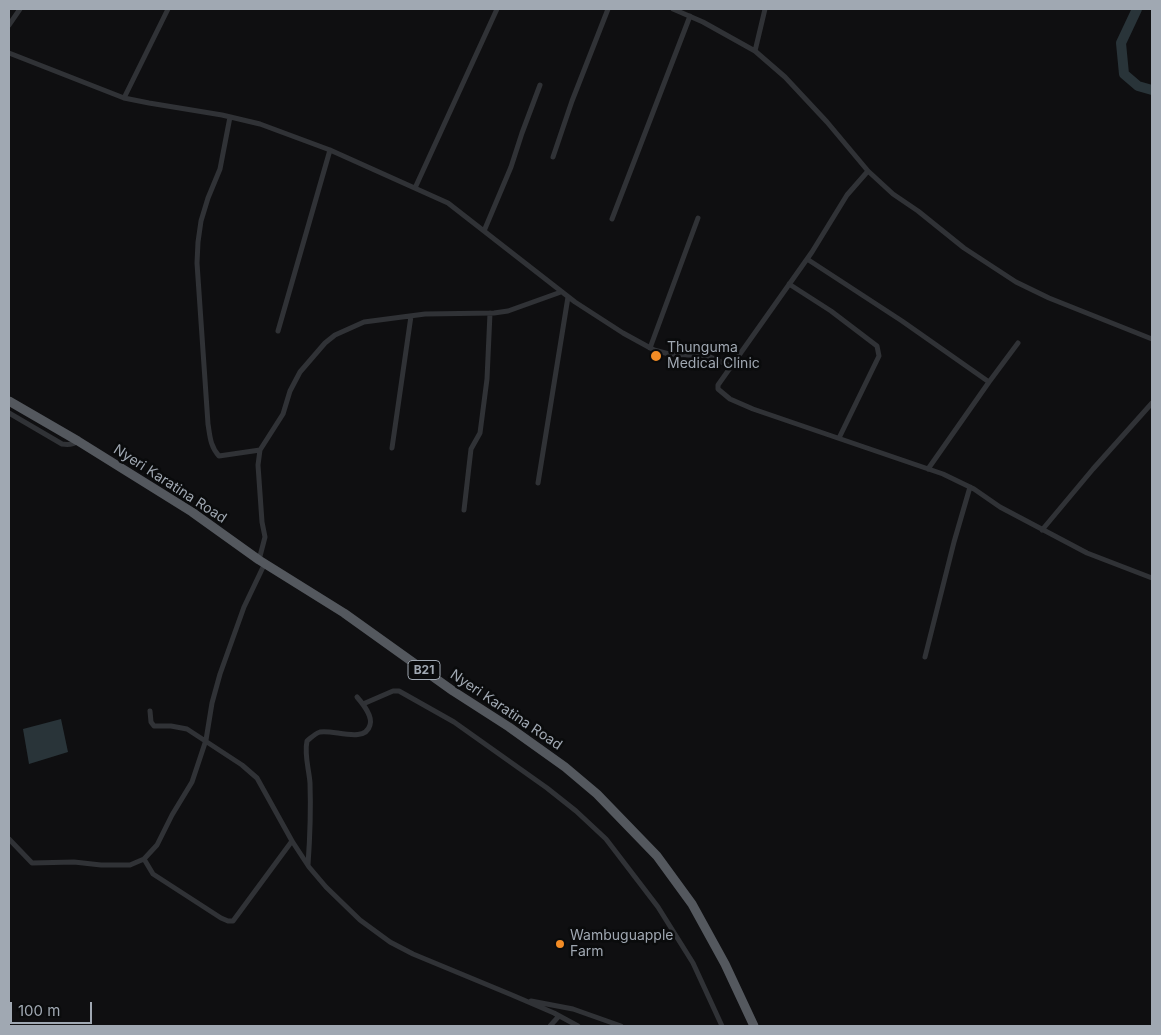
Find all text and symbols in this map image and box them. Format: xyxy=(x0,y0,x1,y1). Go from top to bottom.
place label: Thunguma Medical Clinic xyxy=(667,340,760,372)
marker: Thunguma Medical Clinic xyxy=(649,349,663,363)
street label: Nyeri Karatina Road xyxy=(110,441,230,527)
road number: B21 xyxy=(408,660,440,680)
street label: Nyeri Karatina Road xyxy=(447,666,565,754)
place label: Wambuguapple Farm xyxy=(570,928,673,960)
marker: Wambuguapple Farm xyxy=(554,938,566,950)
scale bar xyxy=(12,992,95,1024)
text: 100 m xyxy=(18,1001,60,1020)

